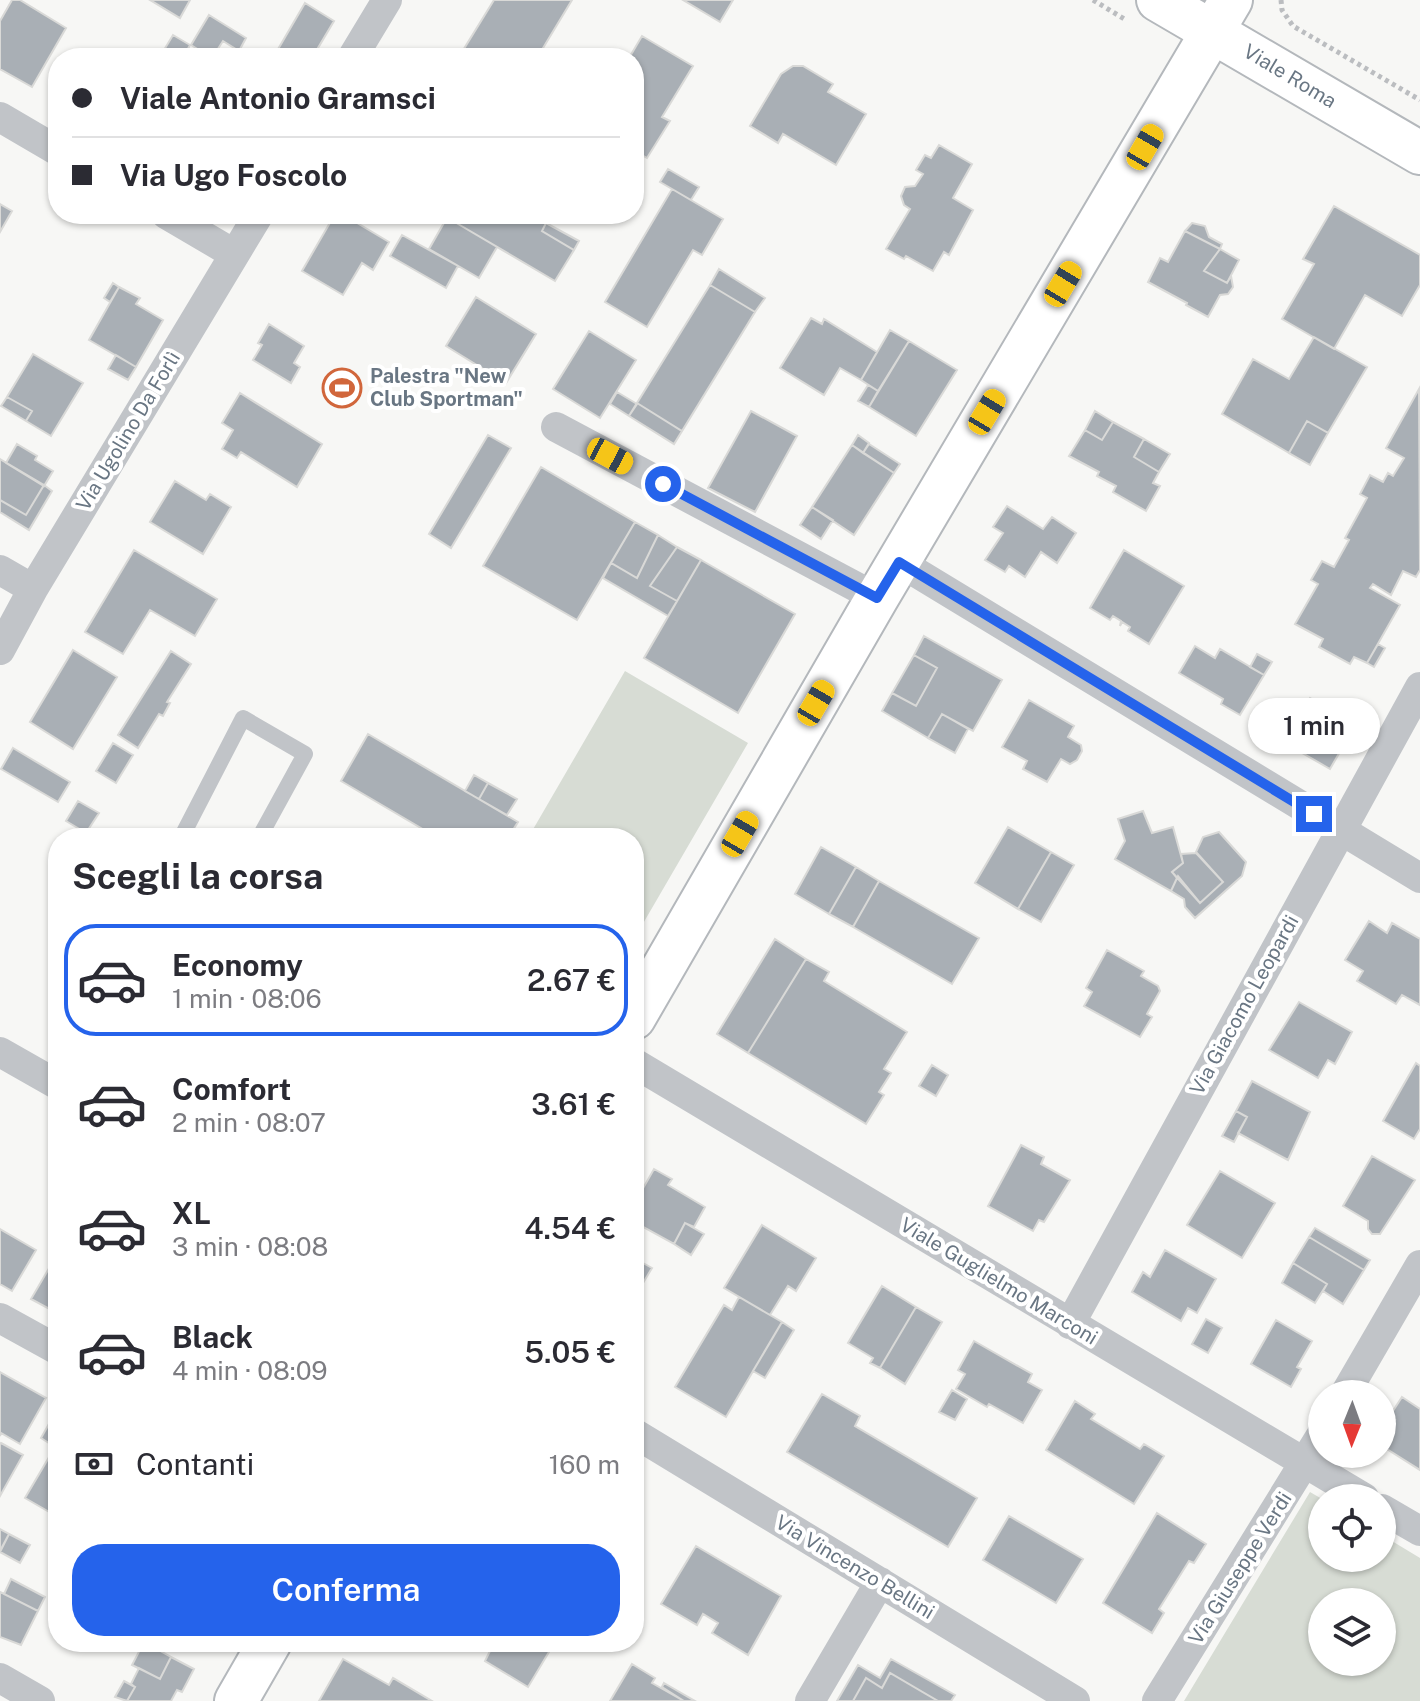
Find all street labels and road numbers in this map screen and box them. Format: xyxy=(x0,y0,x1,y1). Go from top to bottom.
street label: Viale Roma xyxy=(1239,39,1341,113)
street label: Via Ugolino Da Forlì xyxy=(71,347,185,515)
street label: Via Giacomo Leopardi xyxy=(1185,911,1303,1099)
street label: Viale Guglielmo Marconi xyxy=(896,1212,1102,1350)
street label: Via Giuseppe Verdi xyxy=(1183,1487,1297,1649)
street label: Via Vincenzo Bellini xyxy=(771,1510,939,1624)

